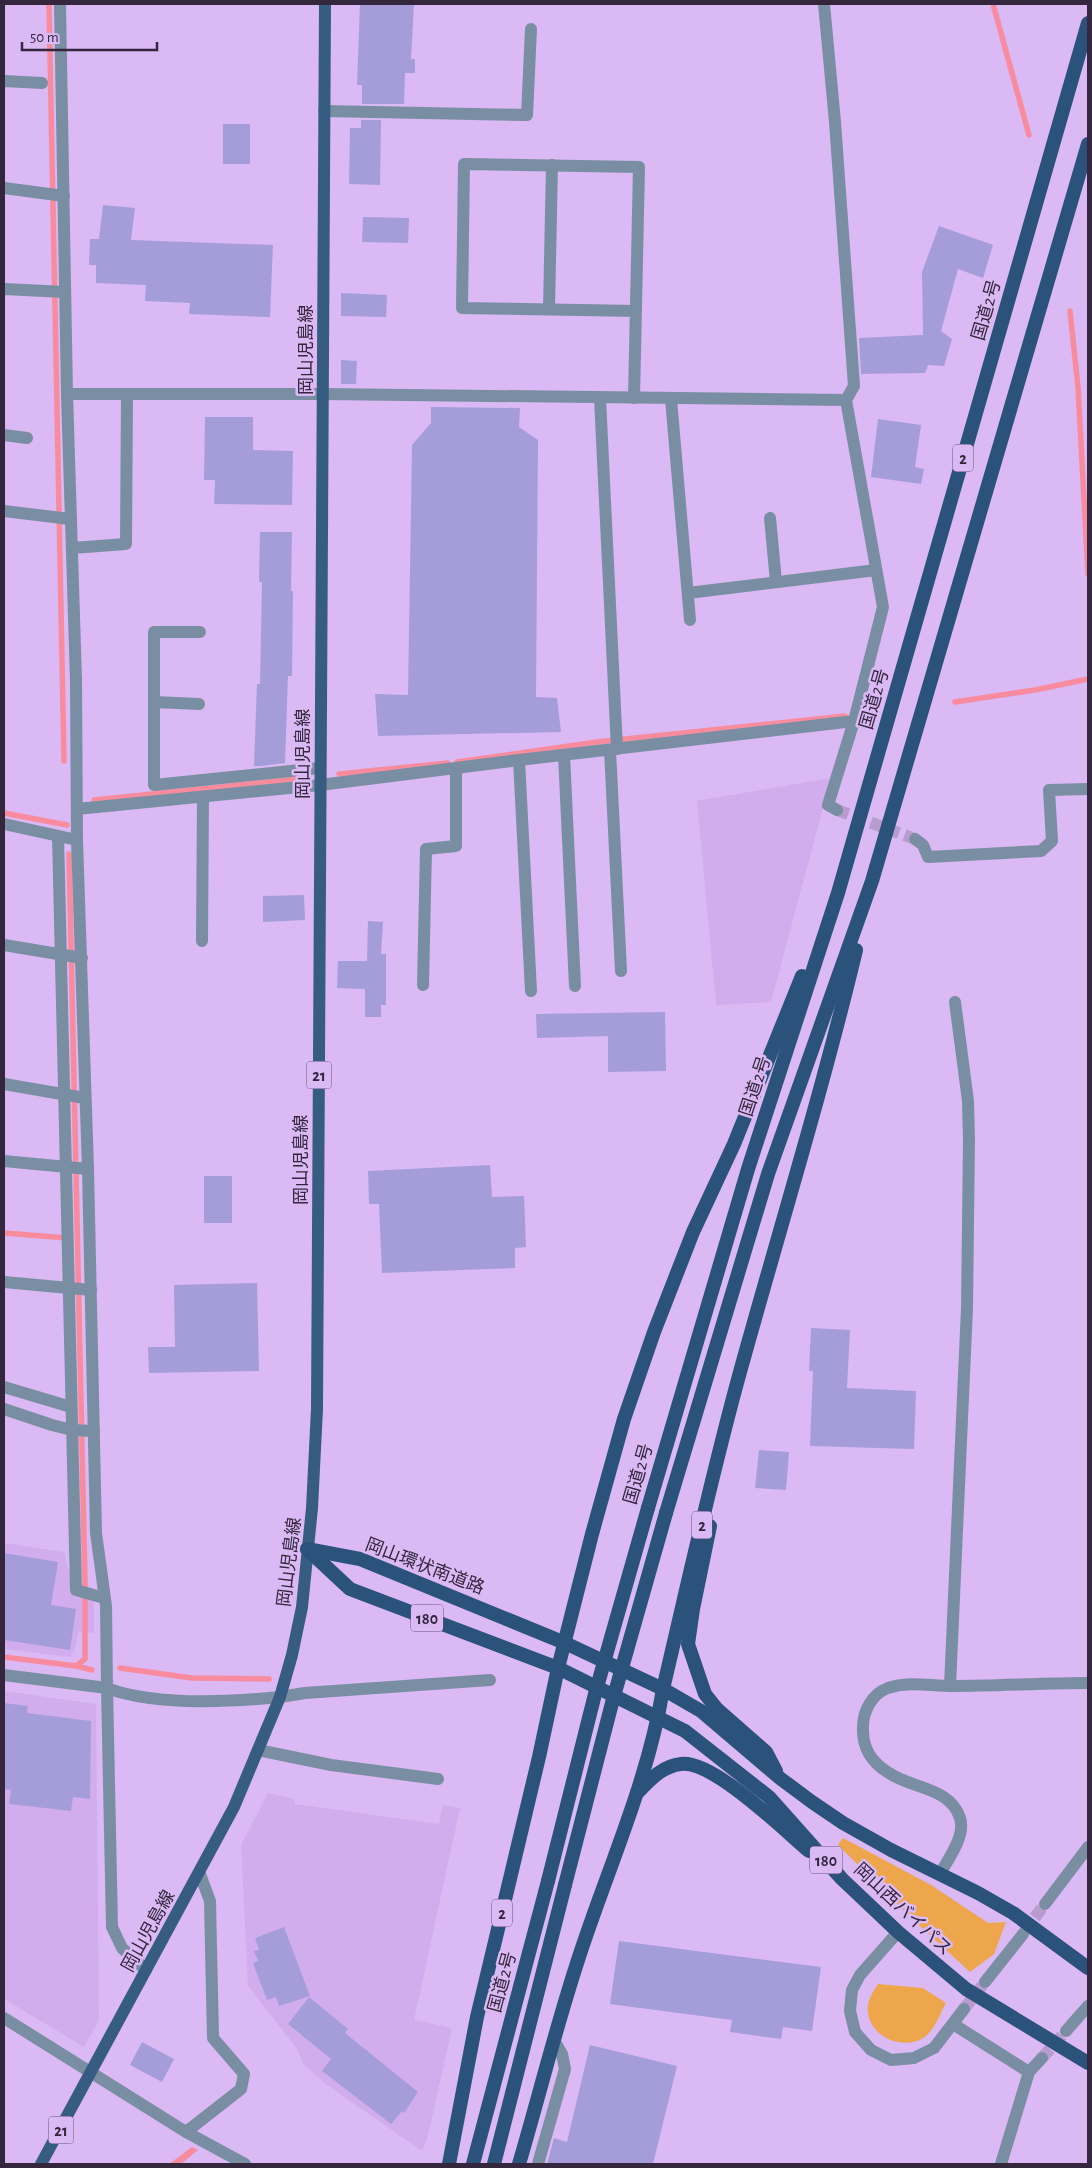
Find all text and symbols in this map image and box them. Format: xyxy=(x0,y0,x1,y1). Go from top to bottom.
scale bar xyxy=(22,20,158,52)
text: 50 m xyxy=(30,30,59,45)
street label: 国道2号 xyxy=(968,277,1004,343)
street label: 岡山児島線 xyxy=(296,305,316,395)
road number: 2 xyxy=(953,444,973,472)
street label: 国道2号 xyxy=(856,666,892,732)
street label: 岡山児島線 xyxy=(293,709,313,799)
street label: 国道2号 xyxy=(736,1053,774,1119)
road number: 21 xyxy=(306,1062,332,1088)
street label: 岡山児島線 xyxy=(291,1115,311,1205)
street label: 国道2号 xyxy=(620,1441,656,1507)
road number: 2 xyxy=(692,1512,712,1538)
street label: 岡山児島線 xyxy=(274,1516,304,1608)
street label: 岡山環状南道路 xyxy=(363,1534,487,1598)
road number: 180 xyxy=(411,1605,443,1632)
road number: 180 xyxy=(810,1846,842,1874)
street label: 岡山西バイパス xyxy=(850,1860,955,1959)
street label: 岡山児島線 xyxy=(117,1887,179,1975)
road number: 2 xyxy=(492,1900,512,1926)
street label: 国道2号 xyxy=(484,1949,520,2015)
road number: 21 xyxy=(48,2116,74,2144)

